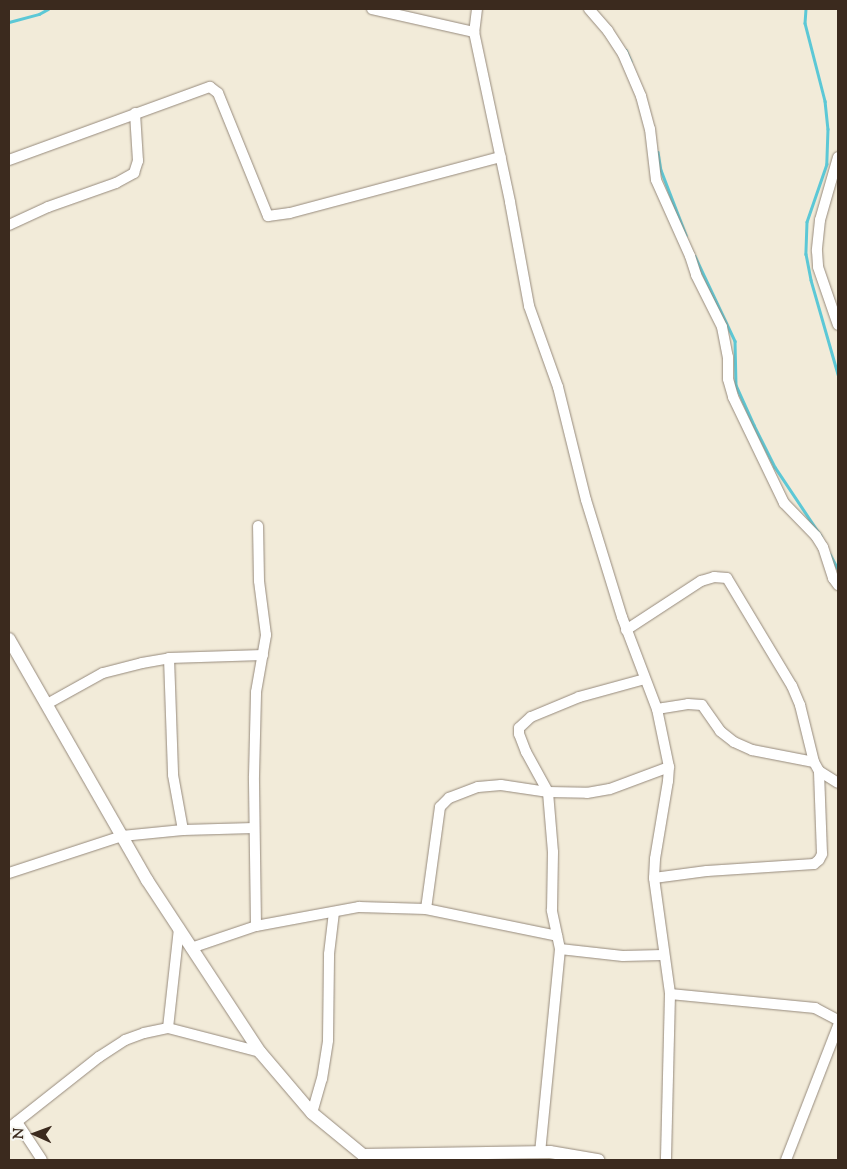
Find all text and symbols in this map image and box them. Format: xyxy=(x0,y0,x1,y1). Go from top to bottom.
north arrow xyxy=(10,1109,60,1159)
text: N xyxy=(10,1128,30,1139)

